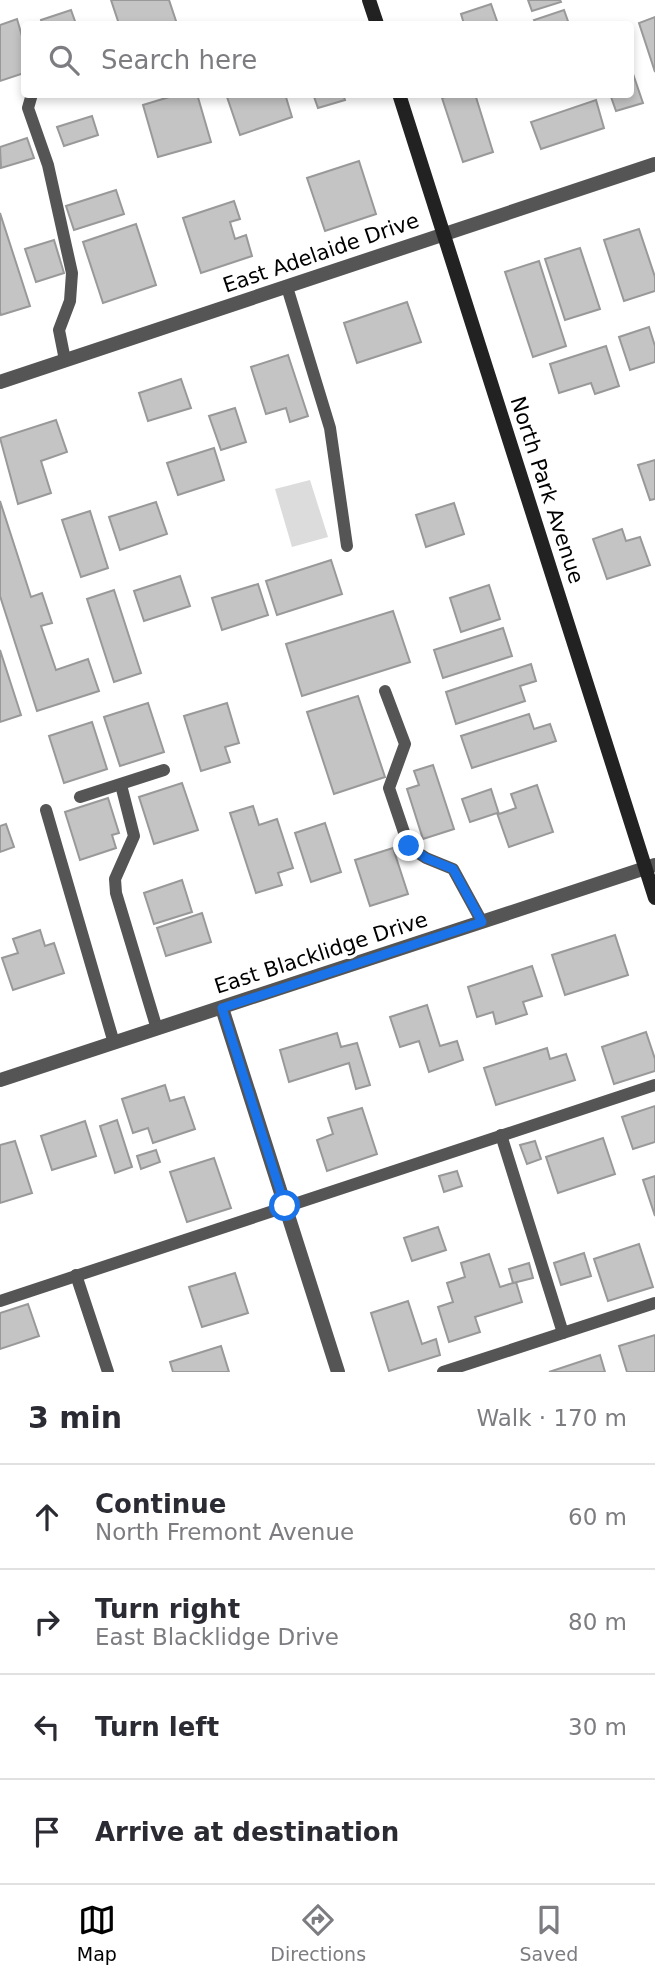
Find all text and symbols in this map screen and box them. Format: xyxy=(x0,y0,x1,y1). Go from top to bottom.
search box xyxy=(21,21,634,98)
icon: search xyxy=(45,41,83,79)
text: Search here xyxy=(101,45,257,75)
street label: East Adelaide Drive xyxy=(220,208,422,298)
street label: North Park Avenue xyxy=(505,393,589,587)
route end xyxy=(393,830,424,861)
street label: East Blacklidge Drive xyxy=(211,907,431,999)
route start xyxy=(269,1190,300,1221)
text: 3 min xyxy=(28,1400,122,1435)
text: Walk · 170 m xyxy=(476,1405,627,1431)
text: Continue xyxy=(95,1489,226,1519)
icon: ahead xyxy=(28,1498,66,1536)
text: 60 m xyxy=(568,1504,627,1530)
text: North Fremont Avenue xyxy=(95,1519,354,1545)
text: Turn right xyxy=(95,1594,240,1624)
icon: right xyxy=(28,1603,66,1641)
text: 80 m xyxy=(568,1609,627,1635)
text: East Blacklidge Drive xyxy=(95,1624,339,1650)
icon: left xyxy=(28,1708,66,1746)
text: Turn left xyxy=(95,1712,219,1742)
text: 30 m xyxy=(568,1714,627,1740)
icon: arrive xyxy=(28,1813,66,1851)
text: Arrive at destination xyxy=(95,1817,399,1847)
tab: Map xyxy=(77,1901,117,1965)
tab: Directions xyxy=(270,1901,366,1965)
tab: Saved xyxy=(520,1901,578,1965)

